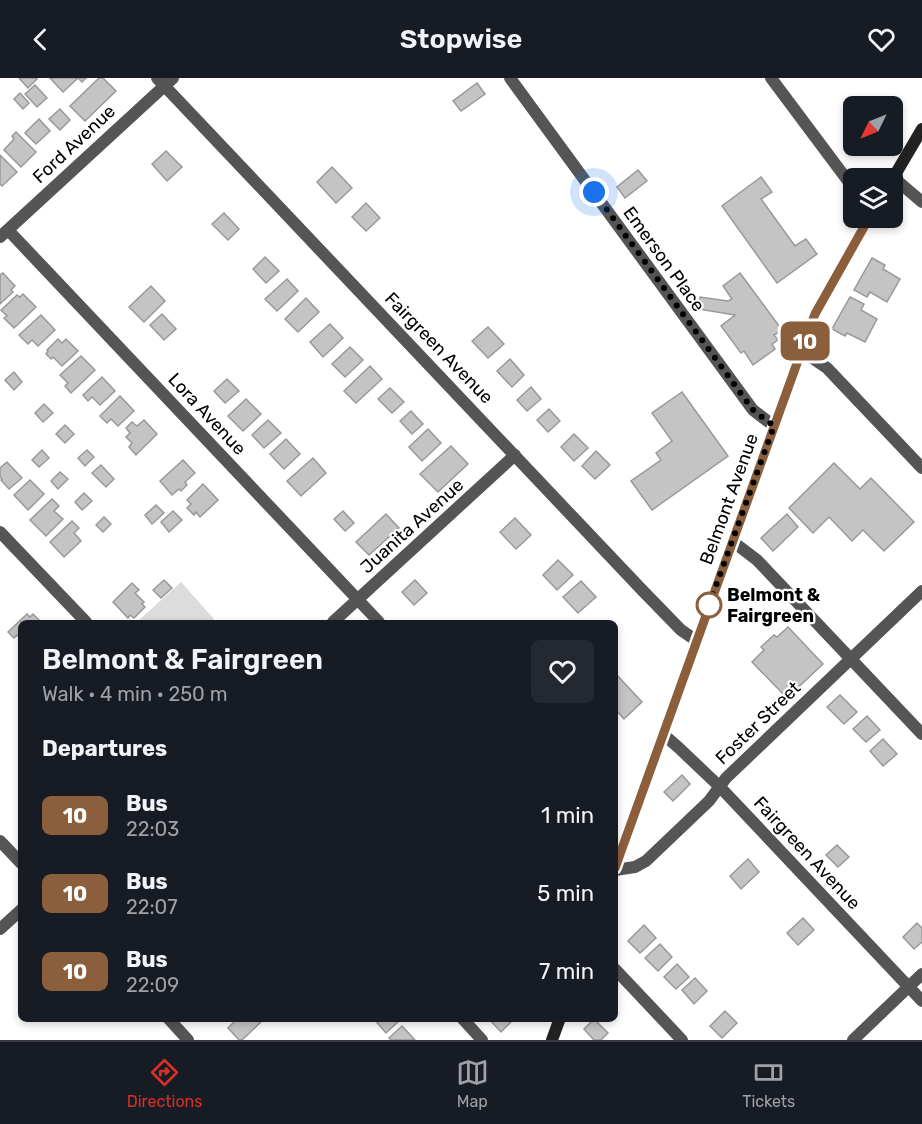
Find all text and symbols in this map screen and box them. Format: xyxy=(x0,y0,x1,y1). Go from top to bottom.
icon: back xyxy=(24,23,57,56)
text: Stopwise xyxy=(400,23,522,55)
icon: heart xyxy=(865,23,898,56)
north arrow xyxy=(843,96,903,156)
map controls xyxy=(843,96,903,228)
street label: Ford Avenue xyxy=(28,100,120,188)
button: layers xyxy=(843,168,903,228)
your location xyxy=(579,177,609,207)
street label: Emerson Place xyxy=(618,202,710,316)
street label: Fairgreen Avenue xyxy=(380,288,498,408)
line badge: 10 xyxy=(778,322,832,360)
text: 10 xyxy=(793,329,817,354)
street label: Lora Avenue xyxy=(164,369,250,459)
street label: Belmont Avenue xyxy=(695,431,763,567)
street label: Juanita Avenue xyxy=(356,474,468,578)
place label: Belmont & Fairgreen xyxy=(727,584,821,627)
marker: Belmont & Fairgreen xyxy=(696,592,722,618)
button: heart xyxy=(531,640,594,703)
text: Belmont & Fairgreen xyxy=(42,643,323,676)
street label: Foster Street xyxy=(711,677,805,769)
text: Walk · 4 min · 250 m xyxy=(42,682,227,706)
text: Departures xyxy=(42,735,167,762)
text: Bus xyxy=(126,790,168,817)
street label: Fairgreen Avenue xyxy=(749,792,865,914)
text: 1 min xyxy=(541,802,594,829)
text: 10 xyxy=(63,803,87,828)
text: 22:03 xyxy=(126,817,179,841)
text: Bus xyxy=(126,868,168,895)
text: 5 min xyxy=(537,880,594,907)
text: 10 xyxy=(63,881,87,906)
text: 22:07 xyxy=(126,895,178,919)
text: Bus xyxy=(126,946,168,973)
text: 7 min xyxy=(539,958,594,985)
text: 10 xyxy=(63,959,87,984)
text: 22:09 xyxy=(126,973,179,997)
tab: Directions xyxy=(127,1056,202,1111)
tab: Map xyxy=(456,1056,489,1111)
tab: Tickets xyxy=(742,1056,795,1111)

